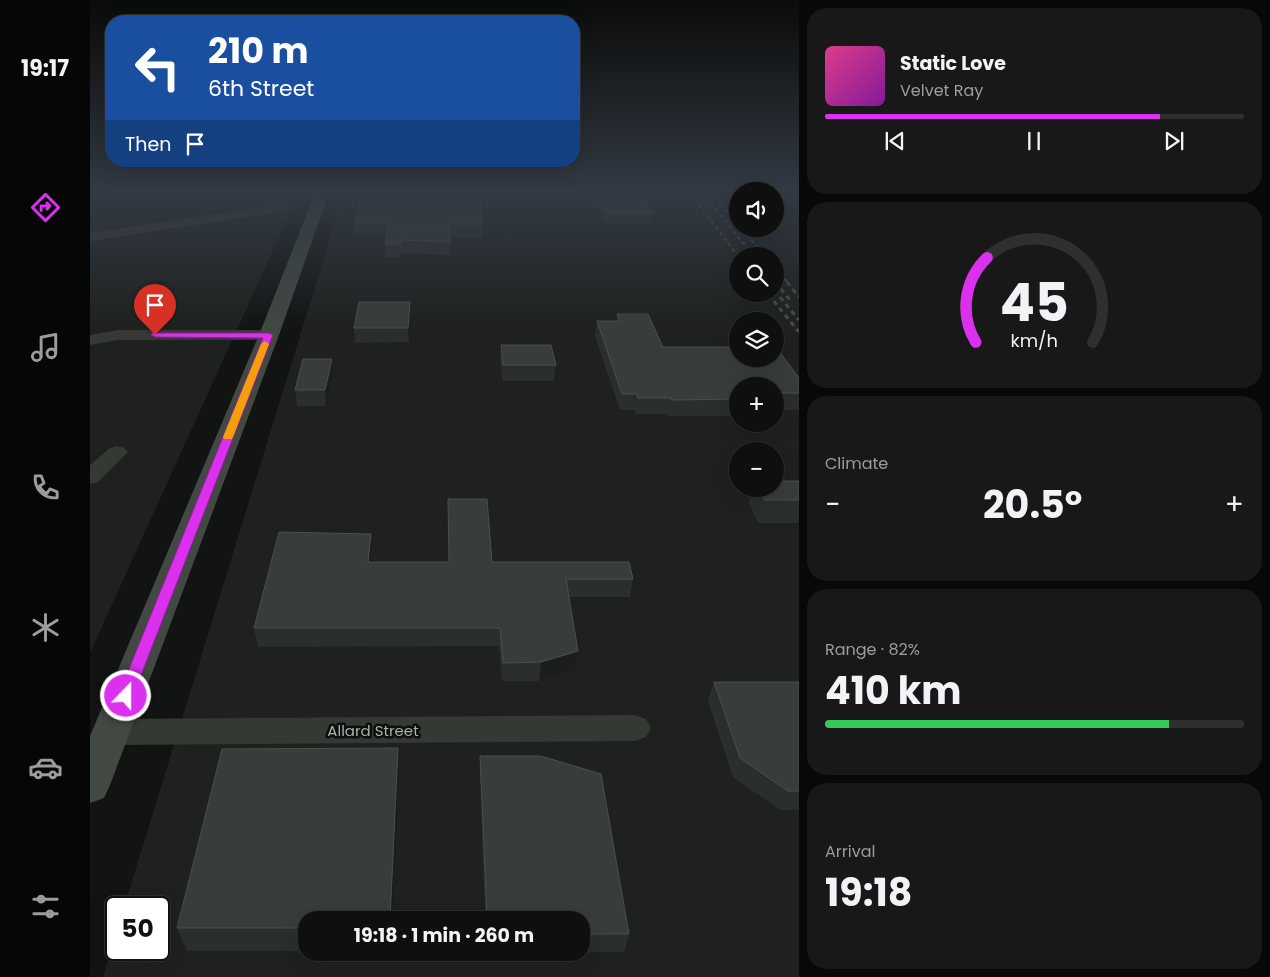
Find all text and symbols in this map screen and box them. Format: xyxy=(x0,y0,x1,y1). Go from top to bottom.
text: 210 m xyxy=(208,26,308,75)
icon: left xyxy=(125,35,190,100)
text: Static Love xyxy=(900,50,1006,77)
text: 19:17 xyxy=(21,53,69,84)
text: 6th Street xyxy=(208,73,314,104)
text: Velvet Ray xyxy=(900,79,983,102)
icon: previous xyxy=(881,127,909,155)
icon: pause xyxy=(1020,127,1048,155)
icon: next xyxy=(1160,127,1188,155)
icon: arrive xyxy=(181,130,209,158)
text: Then xyxy=(125,131,171,158)
map controls xyxy=(729,182,784,497)
button: sound xyxy=(729,182,784,237)
icon: directions xyxy=(28,190,63,225)
button: search xyxy=(729,247,784,302)
text: 45 xyxy=(1000,266,1069,339)
pin xyxy=(134,284,176,335)
icon: arrive xyxy=(141,291,169,319)
button: layers xyxy=(729,312,784,367)
text: km/h xyxy=(1011,328,1058,353)
icon: music xyxy=(28,330,63,365)
button: + xyxy=(729,377,784,432)
button: − xyxy=(729,442,784,497)
text: Climate xyxy=(825,452,888,475)
icon: phone xyxy=(28,470,63,505)
text: 20.5° xyxy=(983,478,1082,531)
text: − xyxy=(825,485,840,524)
text: + xyxy=(1225,485,1244,524)
icon: climate xyxy=(28,610,63,645)
text: Range · 82% xyxy=(825,638,920,661)
text: 410 km xyxy=(825,664,962,717)
position arrow xyxy=(99,669,151,721)
street label: Allard Street xyxy=(327,720,419,741)
icon: car xyxy=(28,750,63,785)
text: Arrival xyxy=(825,840,875,863)
text: 19:18 xyxy=(825,866,912,919)
icon: filters xyxy=(28,889,63,924)
speed limit sign: 50 xyxy=(105,896,170,961)
text: 19:18 · 1 min · 260 m xyxy=(354,922,534,949)

